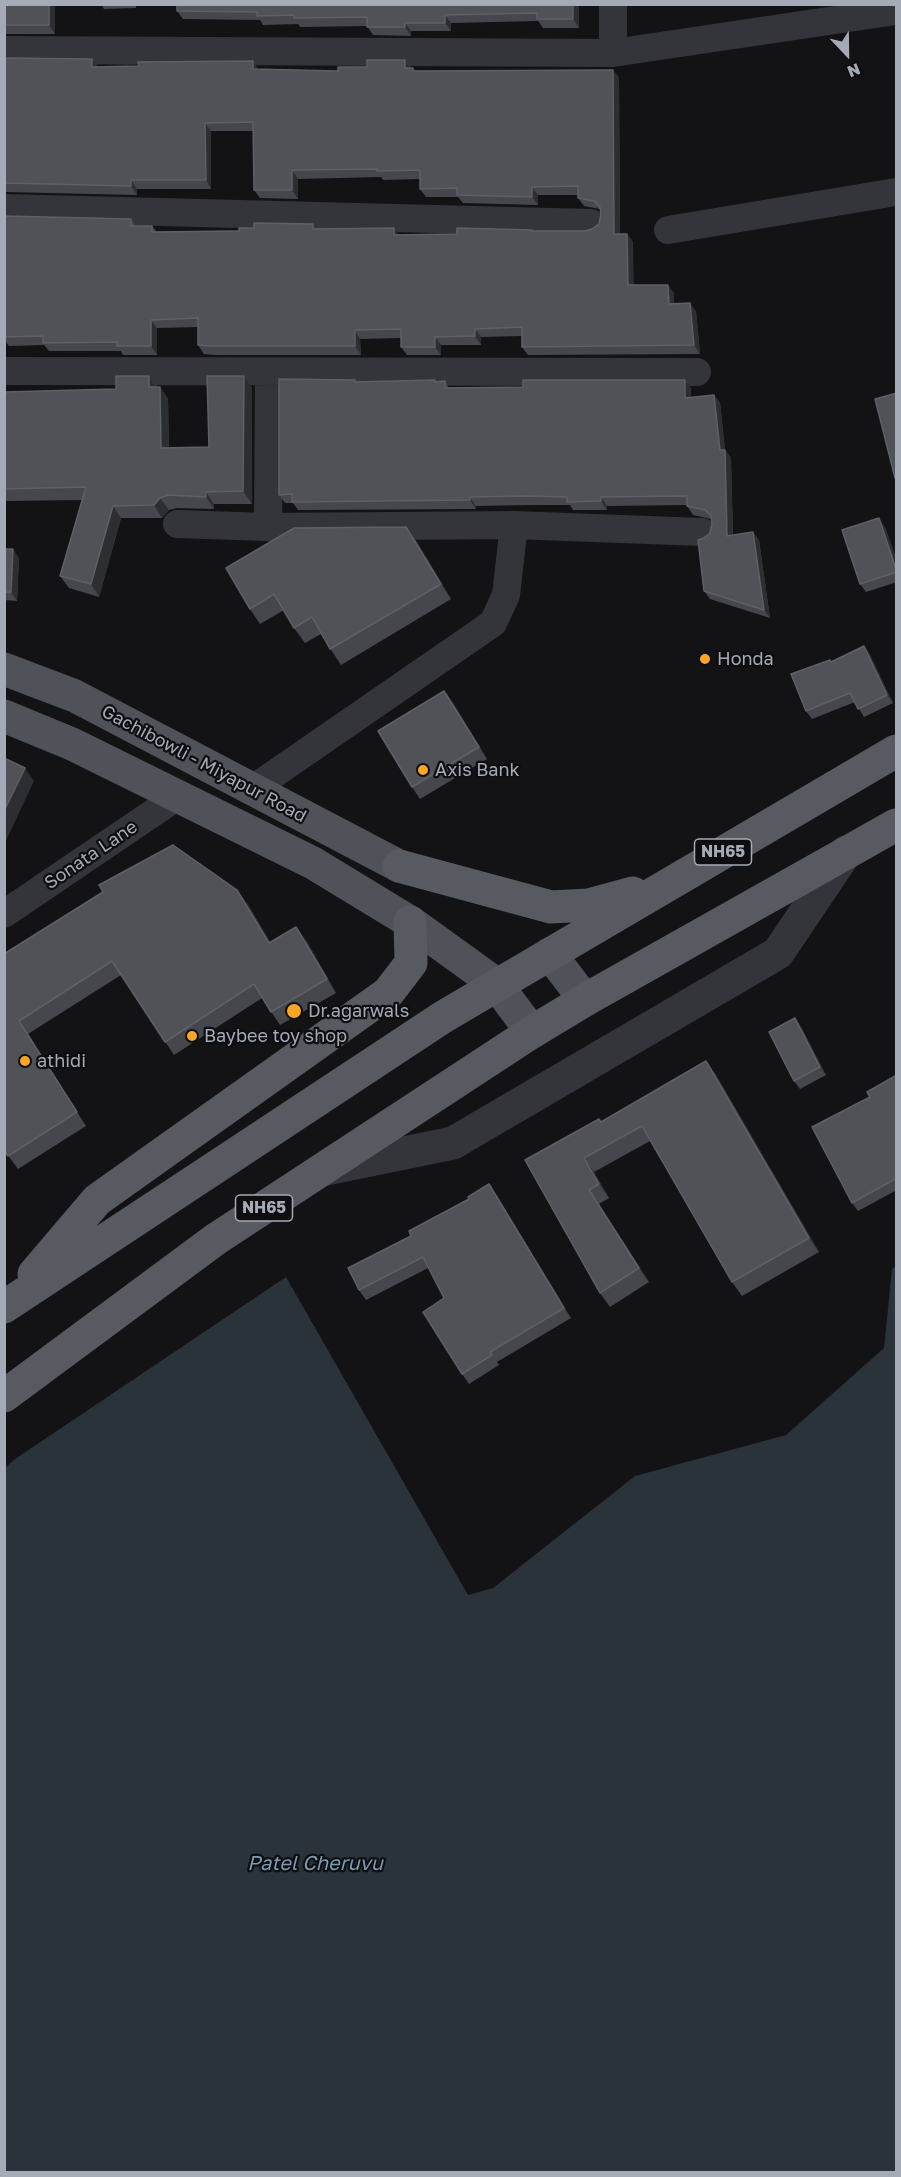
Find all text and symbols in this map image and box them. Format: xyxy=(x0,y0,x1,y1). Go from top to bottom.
north arrow xyxy=(817,24,877,84)
text: N xyxy=(844,59,863,82)
place label: Honda xyxy=(717,648,774,670)
marker: Honda xyxy=(698,652,712,666)
street label: Gachibowli - Miyapur Road xyxy=(98,701,310,827)
place label: Axis Bank xyxy=(435,759,520,781)
marker: Axis Bank xyxy=(416,763,430,777)
street label: Sonata Lane xyxy=(40,816,142,894)
road number: NH65 xyxy=(694,839,752,865)
place label: Dr.agarwals xyxy=(308,1000,409,1022)
marker: Dr.agarwals xyxy=(285,1002,303,1020)
place label: Baybee toy shop xyxy=(204,1025,347,1047)
marker: Baybee toy shop xyxy=(185,1029,199,1043)
place label: athidi xyxy=(37,1050,86,1072)
marker: athidi xyxy=(18,1054,32,1068)
road number: NH65 xyxy=(236,1195,292,1221)
water label: Patel Cheruvu xyxy=(247,1852,383,1876)

